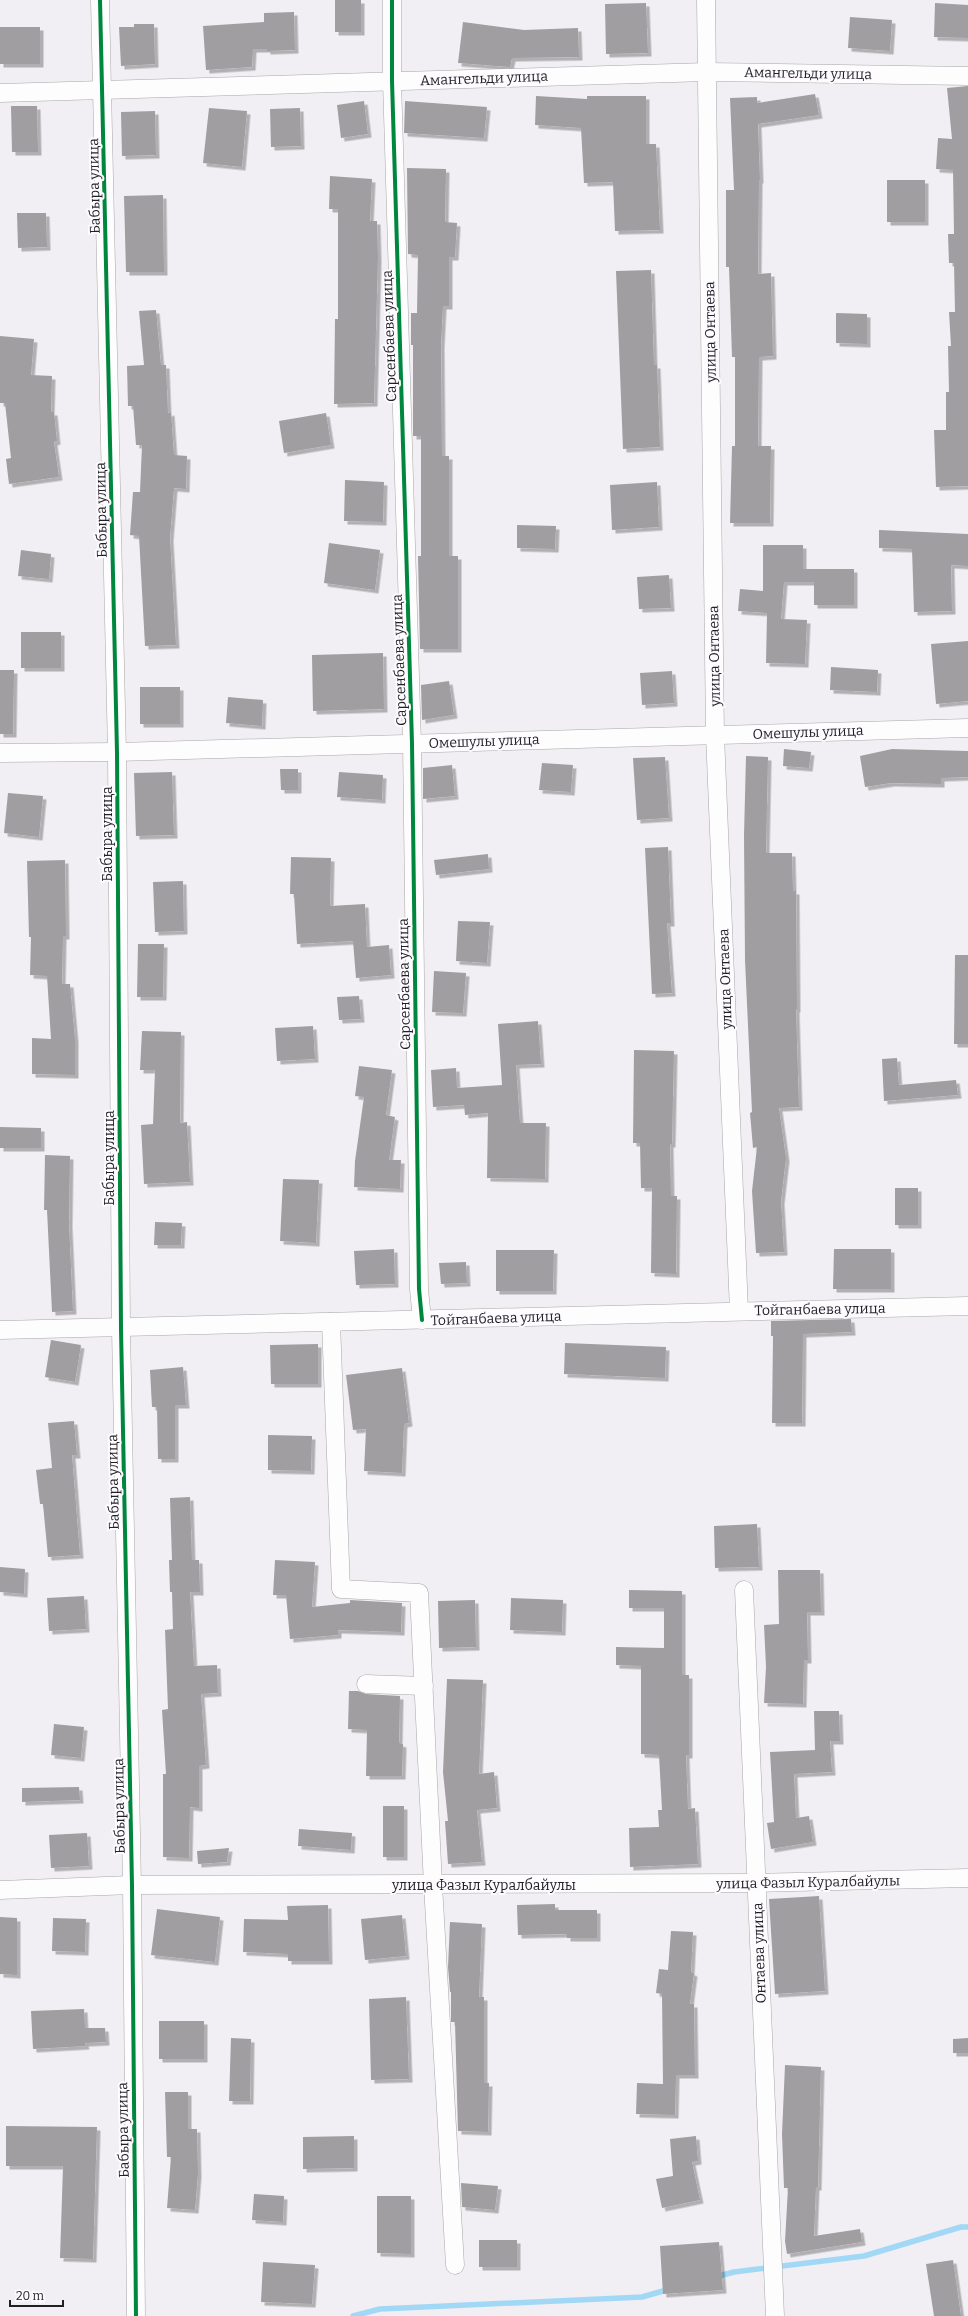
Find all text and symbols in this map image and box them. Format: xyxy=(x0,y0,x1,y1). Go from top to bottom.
street label: Амангельди улица xyxy=(744,64,872,83)
street label: Амангельди улица xyxy=(420,68,549,89)
street label: Бабыра улица xyxy=(85,138,104,234)
street label: Сарсенбаева улица xyxy=(379,269,400,402)
street label: улица Онтаева xyxy=(701,281,720,384)
street label: Бабыра улица xyxy=(92,462,111,558)
street label: Сарсенбаева улица xyxy=(389,593,410,726)
street label: улица Онтаева xyxy=(705,605,724,708)
street label: Омешулы улица xyxy=(752,722,864,743)
street label: Омешулы улица xyxy=(428,731,540,752)
street label: Бабыра улица xyxy=(99,786,116,882)
street label: Сарсенбаева улица xyxy=(395,918,414,1050)
street label: улица Онтаева xyxy=(715,928,736,1031)
street label: Бабыра улица xyxy=(101,1110,118,1206)
street label: Тойганбаева улица xyxy=(754,1300,886,1319)
street label: Тойганбаева улица xyxy=(430,1308,562,1329)
street label: Бабыра улица xyxy=(104,1434,123,1530)
street label: Бабыра улица xyxy=(110,1758,129,1854)
street label: улица Фазыл Куралбайулы xyxy=(715,1872,900,1893)
street label: улица Фазыл Куралбайулы xyxy=(391,1877,576,1894)
street label: Онтаева улица xyxy=(749,1902,770,2004)
street label: Бабыра улица xyxy=(114,2082,133,2178)
scale bar xyxy=(10,2282,63,2308)
text: 20 m xyxy=(16,2289,45,2303)

